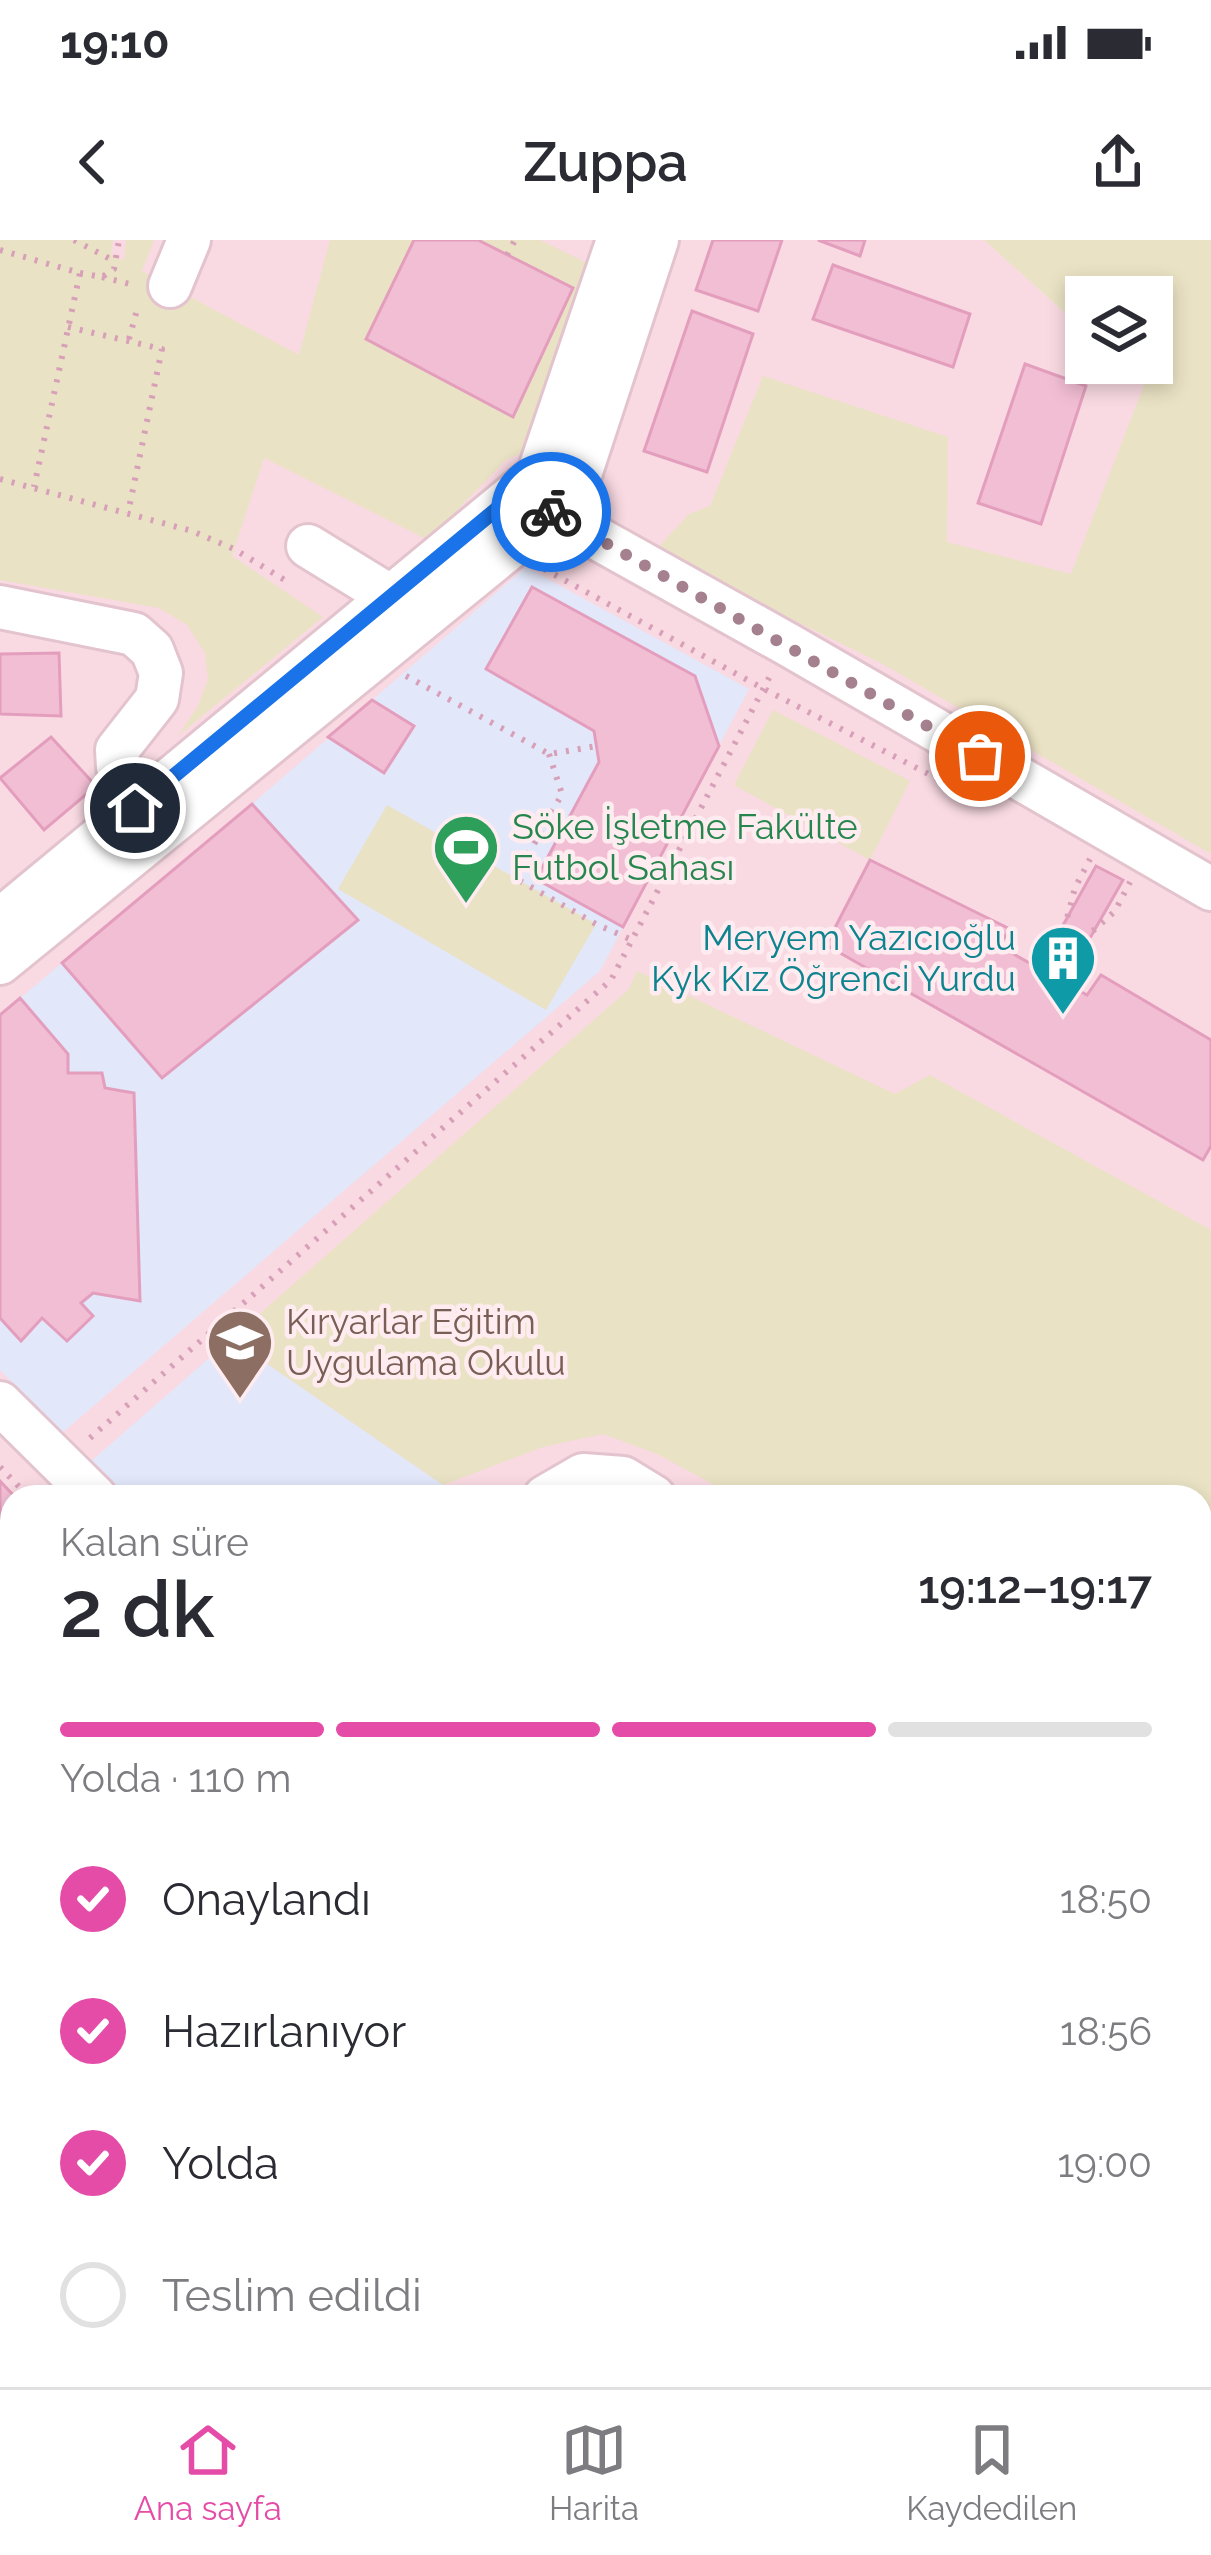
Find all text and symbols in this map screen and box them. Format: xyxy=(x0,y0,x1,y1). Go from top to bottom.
text: 19:10 xyxy=(60,16,170,69)
icon: back xyxy=(60,129,126,195)
icon: share xyxy=(1085,129,1151,195)
text: Zuppa xyxy=(523,130,688,194)
map controls xyxy=(1065,276,1173,384)
button: layers xyxy=(1065,276,1173,384)
courier xyxy=(491,452,611,572)
icon: bike xyxy=(518,479,584,545)
pin xyxy=(929,705,1031,807)
icon: bag xyxy=(947,723,1013,789)
pin xyxy=(84,757,186,859)
icon: home xyxy=(102,775,168,841)
place label: Söke İşletme Fakülte Futbol Sahası xyxy=(512,805,858,888)
sports icon: Söke İşletme Fakülte Futbol Sahası xyxy=(431,812,501,906)
place label: Meryem Yazıcıoğlu Kyk Kız Öğrenci Yurdu xyxy=(651,916,1016,999)
building icon: Meryem Yazıcıoğlu Kyk Kız Öğrenci Yurdu xyxy=(1028,923,1098,1017)
place label: Kıryarlar Eğitim Uygulama Okulu xyxy=(286,1300,566,1383)
school or university icon: Kıryarlar Eğitim Uygulama Okulu xyxy=(205,1307,275,1401)
text: Kalan süre xyxy=(60,1519,249,1565)
text: 19:12–19:17 xyxy=(918,1561,1152,1614)
text: 2 dk xyxy=(60,1564,215,1655)
text: Yolda · 110 m xyxy=(60,1755,291,1801)
icon: check xyxy=(60,1866,126,1932)
text: Onaylandı xyxy=(162,1873,371,1926)
text: 18:50 xyxy=(1060,1876,1152,1922)
icon: check xyxy=(60,1998,126,2064)
text: Hazırlanıyor xyxy=(162,2005,406,2058)
text: 18:56 xyxy=(1060,2008,1152,2054)
icon: check xyxy=(60,2130,126,2196)
text: Yolda xyxy=(162,2137,279,2190)
text: 19:00 xyxy=(1057,2140,1152,2186)
text: Teslim edildi xyxy=(162,2269,422,2322)
tab: Ana sayfa xyxy=(134,2417,282,2528)
tab: Harita xyxy=(549,2417,639,2528)
tab: Kaydedilen xyxy=(906,2417,1077,2528)

